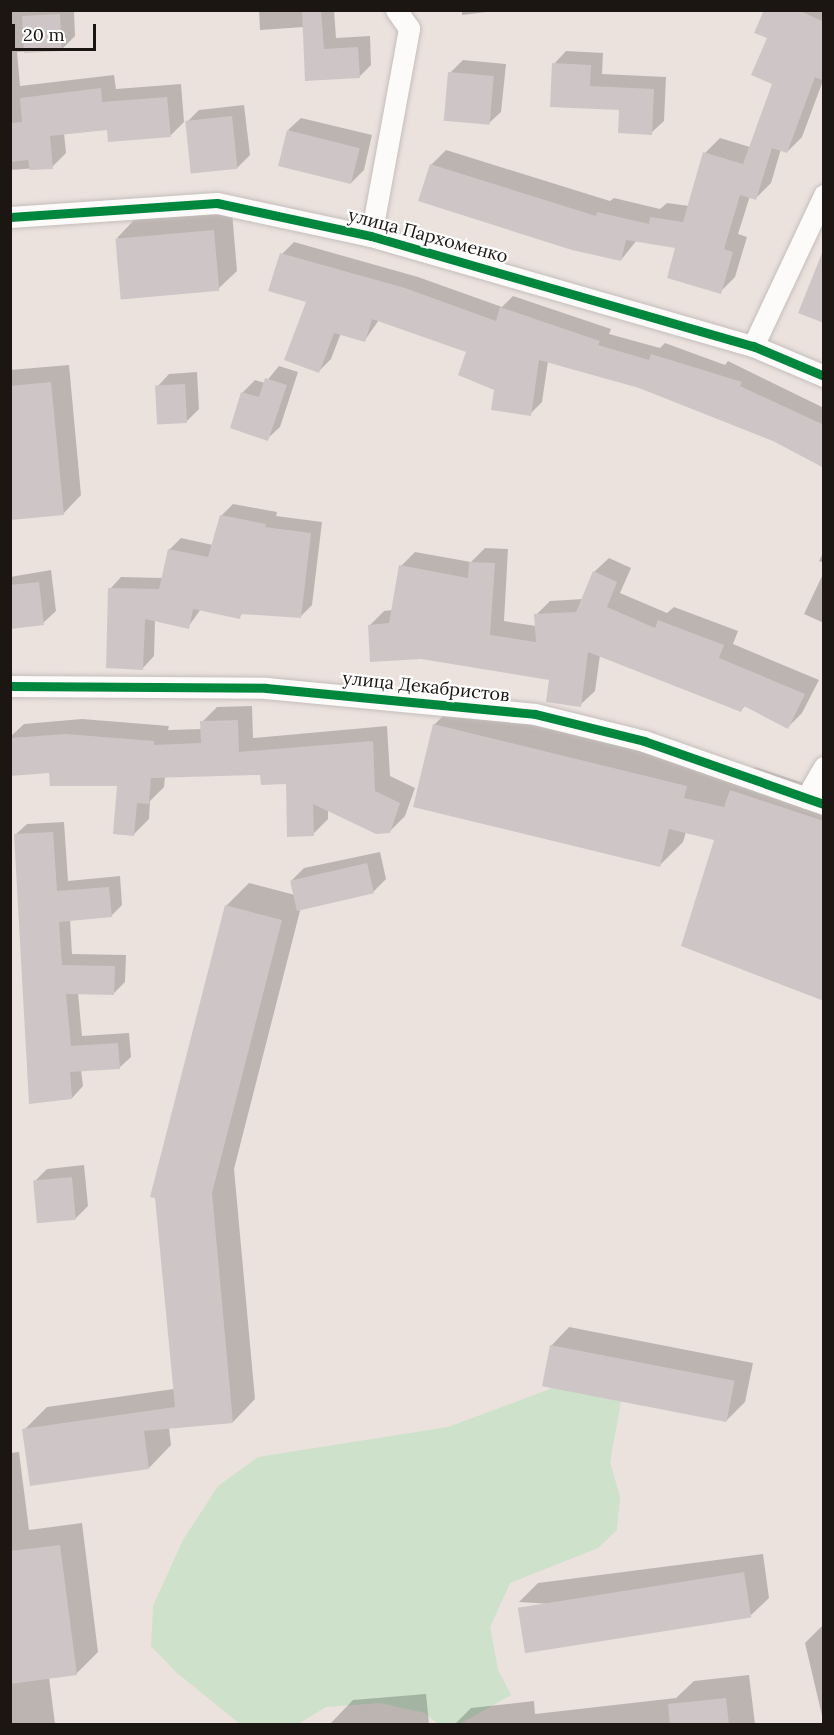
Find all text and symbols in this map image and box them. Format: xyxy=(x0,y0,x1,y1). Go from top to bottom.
scale bar xyxy=(15,12,99,50)
text: 20 m xyxy=(23,23,65,46)
street label: улица Пархоменко xyxy=(346,204,510,268)
street label: улица Декабристов xyxy=(341,667,511,707)

